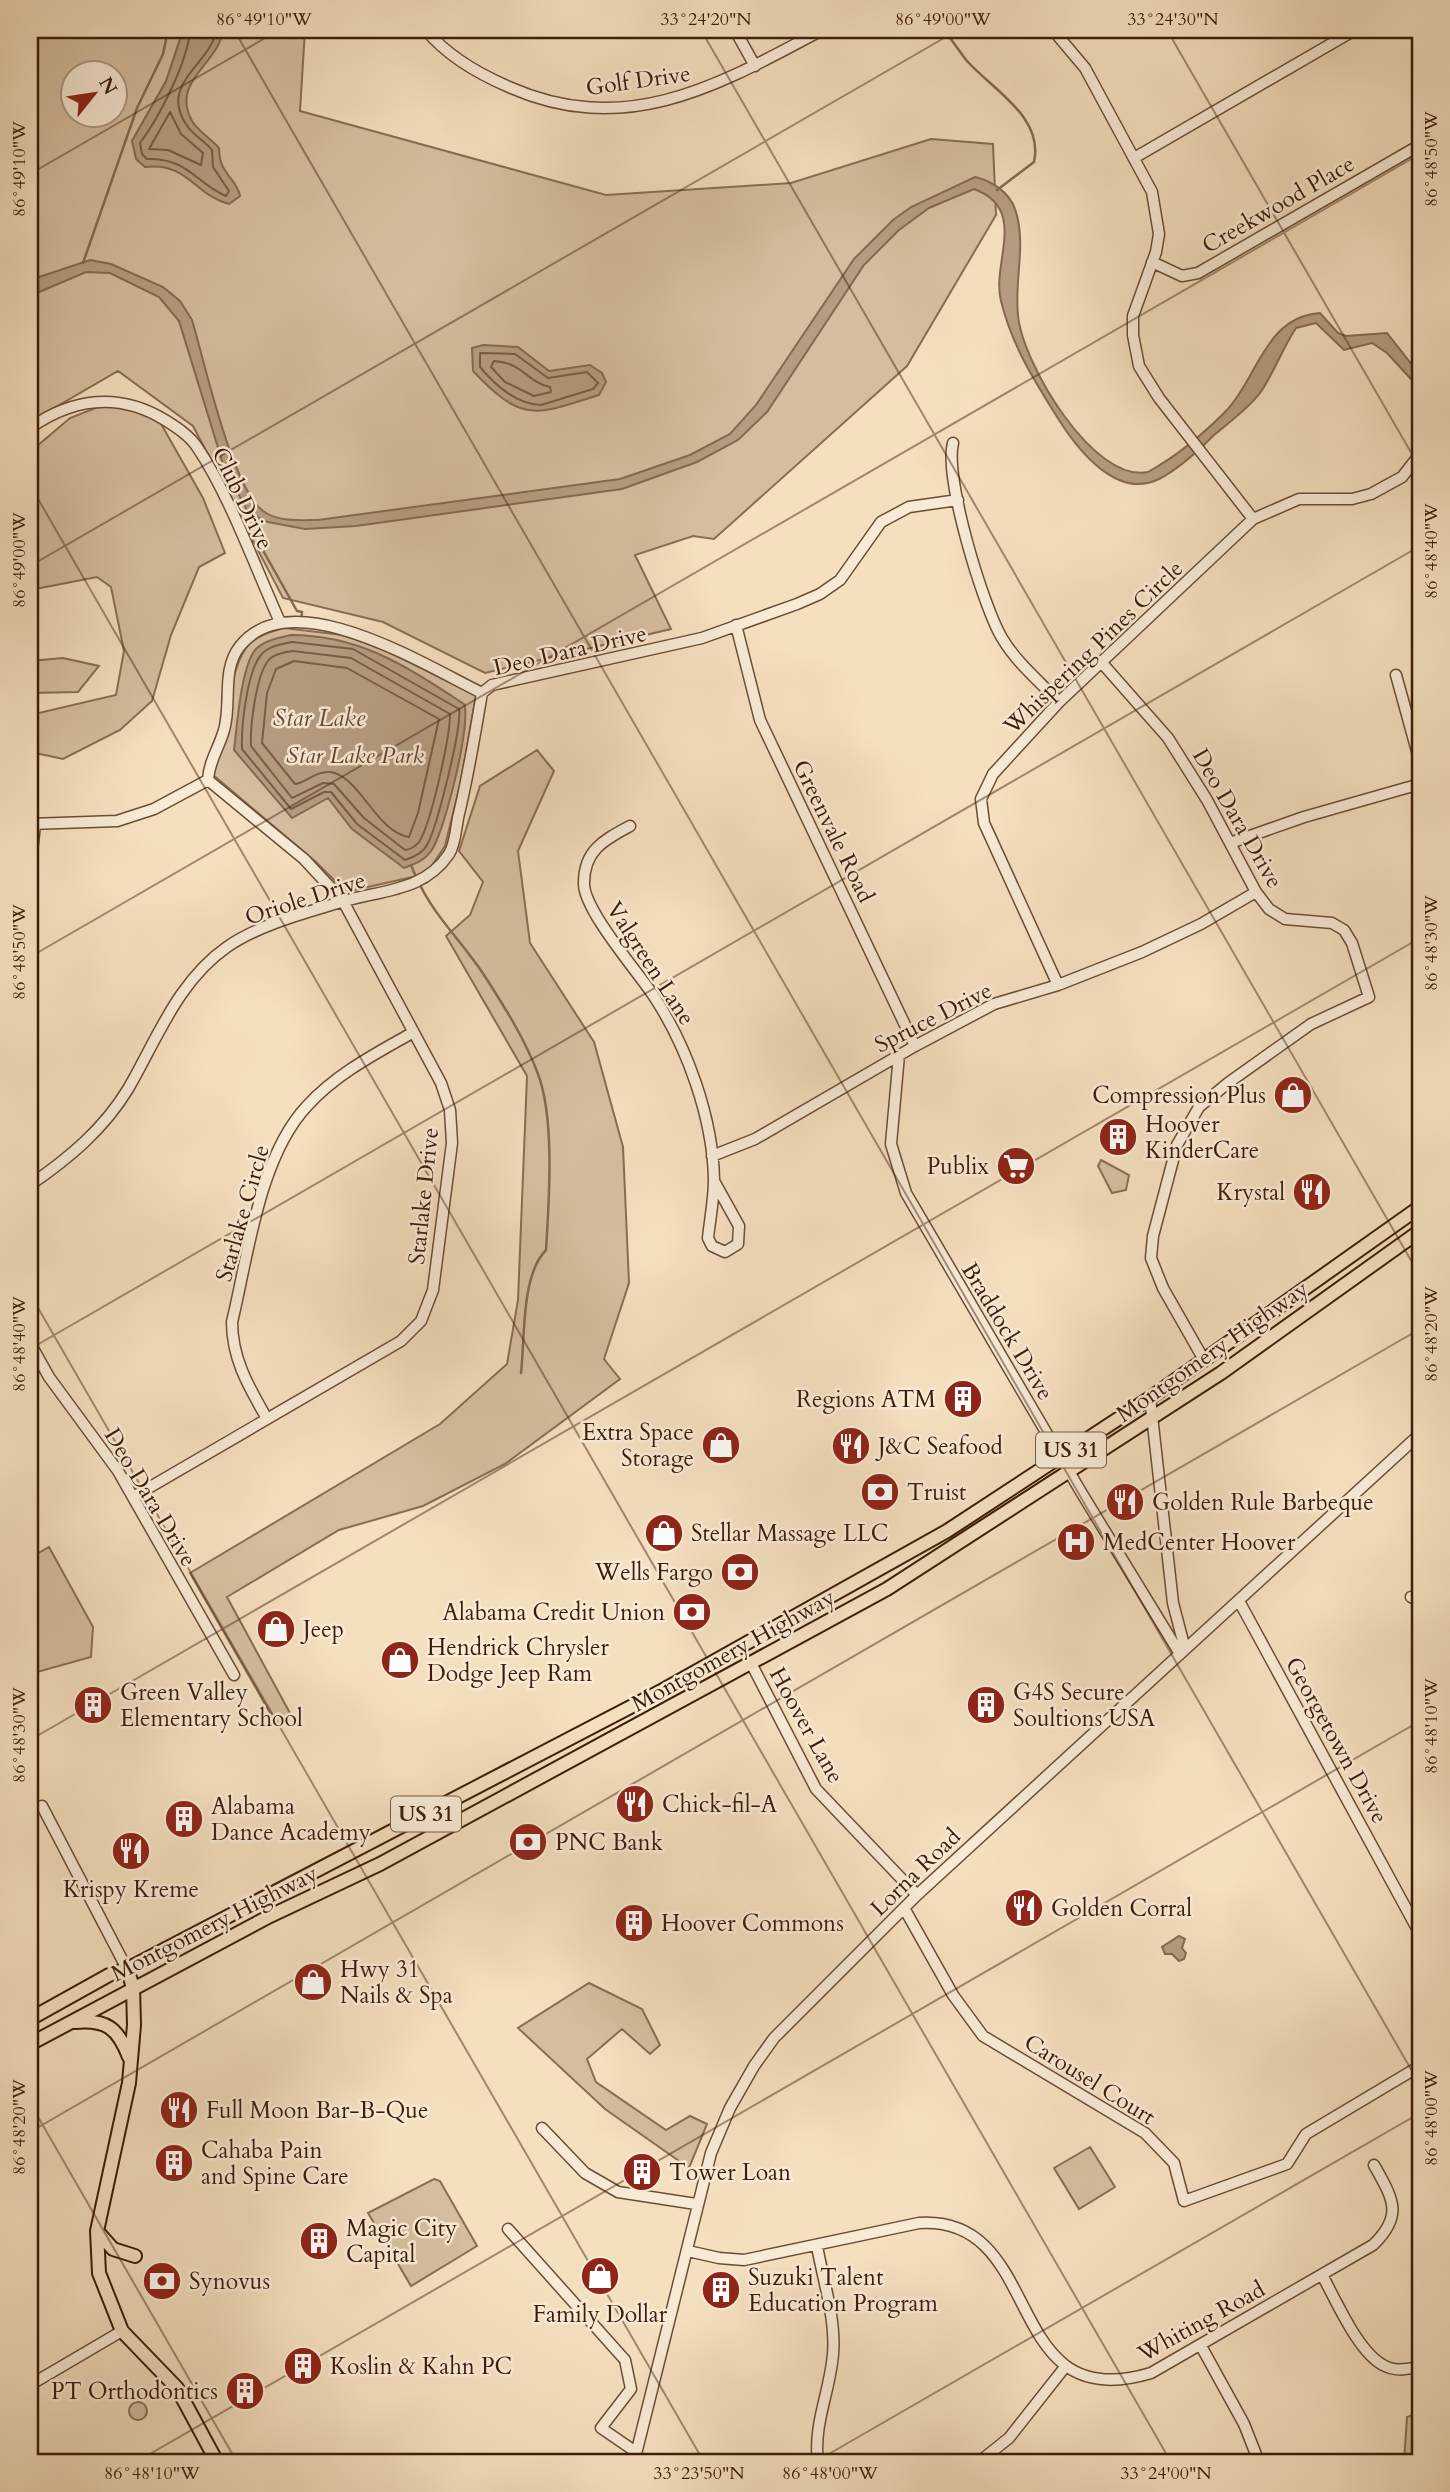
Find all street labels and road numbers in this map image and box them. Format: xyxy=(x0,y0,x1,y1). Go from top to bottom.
street label: Golf Drive xyxy=(584,58,692,103)
street label: Creekwood Place xyxy=(1196,148,1360,261)
street label: Club Drive xyxy=(204,442,281,555)
street label: Whispering Pines Circle xyxy=(996,553,1190,742)
street label: Deo Dara Drive xyxy=(490,618,650,683)
street label: Deo Dara Drive xyxy=(1185,743,1290,894)
street label: Greenvale Road xyxy=(786,755,882,908)
street label: Oriole Drive xyxy=(241,864,370,933)
street label: Valgreen Lane xyxy=(599,896,702,1031)
street label: Spruce Drive xyxy=(869,975,997,1060)
street label: Starlake Drive xyxy=(401,1126,446,1266)
street label: Starlake Circle xyxy=(208,1141,277,1285)
street label: Braddock Drive xyxy=(954,1257,1061,1406)
street label: Montgomery Highway xyxy=(1110,1273,1315,1430)
street label: Deo Dara Drive xyxy=(97,1422,204,1572)
road number: US 31 xyxy=(1036,1432,1106,1468)
street label: Montgomery Highway xyxy=(626,1582,841,1719)
street label: Georgetown Drive xyxy=(1278,1651,1395,1829)
street label: Hoover Lane xyxy=(762,1662,851,1789)
road number: US 31 xyxy=(391,1797,461,1832)
street label: Lorna Road xyxy=(863,1821,968,1923)
street label: Montgomery Highway xyxy=(106,1858,323,1989)
street label: Carousel Court xyxy=(1018,2027,1161,2132)
street label: Whiting Road xyxy=(1131,2273,1271,2370)

